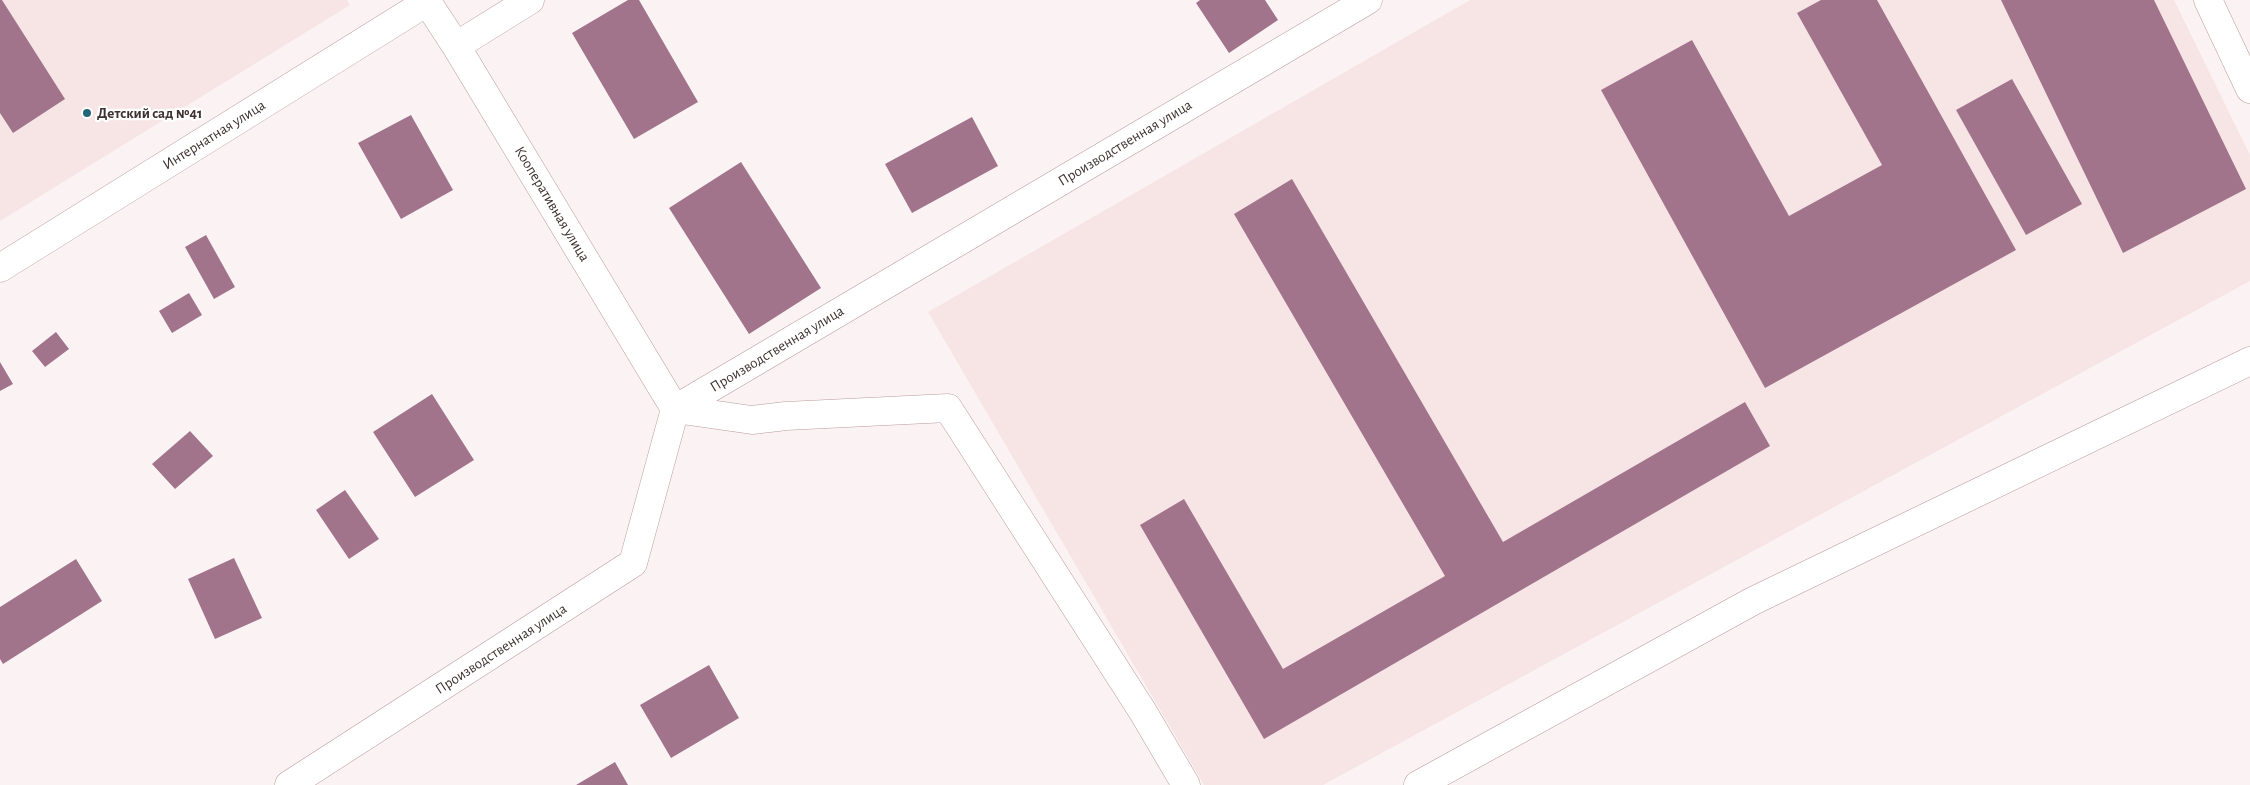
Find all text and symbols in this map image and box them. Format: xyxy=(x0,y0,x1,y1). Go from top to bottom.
street label: Интернатная улица xyxy=(159,96,269,174)
street label: Производственная улица xyxy=(1055,96,1195,190)
place label: Детский сад №41 xyxy=(97,104,202,122)
marker: Детский сад №41 xyxy=(81,107,93,119)
street label: Кооперативная улица xyxy=(510,143,594,265)
street label: Производственная улица xyxy=(707,302,847,396)
street label: Производственная улица xyxy=(432,600,570,698)

